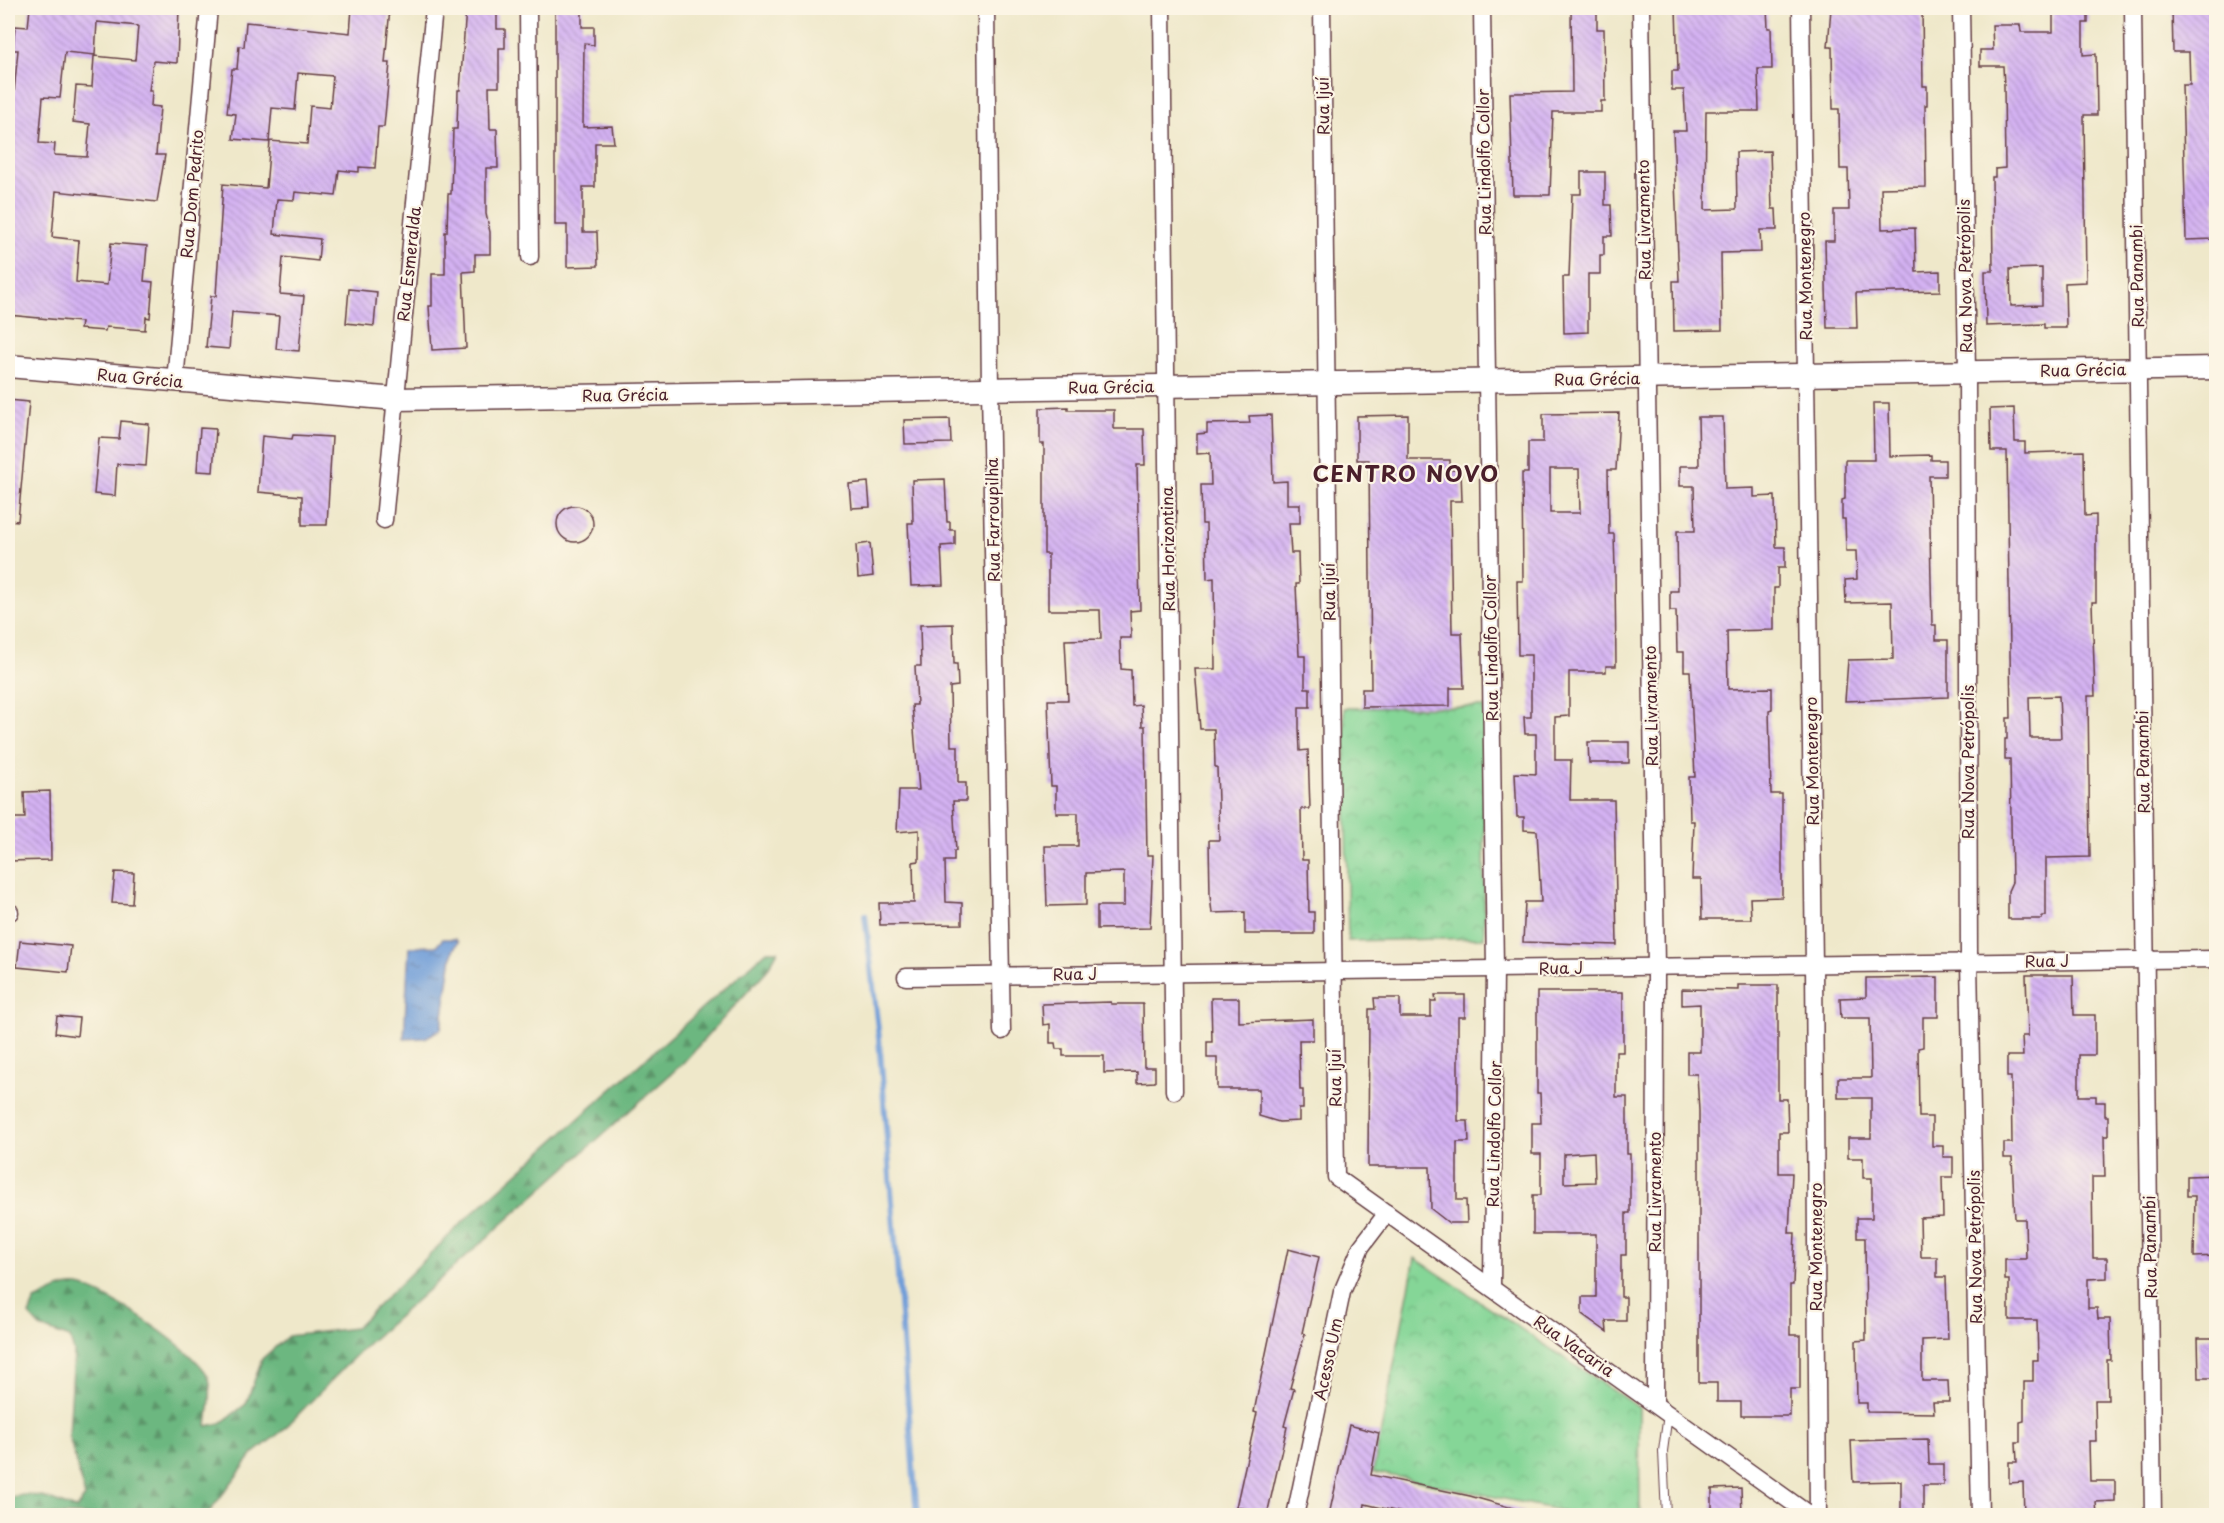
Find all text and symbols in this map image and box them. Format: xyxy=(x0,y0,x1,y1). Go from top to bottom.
street label: Rua Ijuí xyxy=(1309,76,1335,135)
street label: Rua Lindolfo Collor xyxy=(1470,88,1496,236)
street label: Rua Dom Pedrito xyxy=(173,128,209,259)
street label: Rua Livramento xyxy=(1630,159,1656,281)
street label: Rua Nova Petrópolis xyxy=(1951,199,1977,353)
street label: Rua Esmeralda xyxy=(390,205,426,323)
street label: Rua Montenegro xyxy=(1791,211,1817,341)
street label: Rua Panambi xyxy=(2123,224,2149,328)
street label: Rua Grécia xyxy=(2040,356,2127,382)
street label: Rua Grécia xyxy=(96,361,184,393)
street label: Rua Grécia xyxy=(1554,365,1641,391)
street label: Rua Grécia xyxy=(1068,373,1155,399)
street label: Rua Grécia xyxy=(582,381,669,407)
district label: CENTRO NOVO xyxy=(1312,456,1500,489)
street label: Rua Farroupilha xyxy=(979,458,1005,582)
street label: Rua Horizontina xyxy=(1154,486,1180,612)
street label: Rua Ijuí xyxy=(1315,562,1341,621)
street label: Rua Lindolfo Collor xyxy=(1477,574,1503,722)
street label: Rua Livramento xyxy=(1637,645,1663,767)
street label: Rua Nova Petrópolis xyxy=(1955,685,1979,839)
street label: Rua Montenegro xyxy=(1798,696,1824,826)
street label: Rua Panambi xyxy=(2129,710,2155,814)
street label: Rua J xyxy=(2025,948,2069,972)
street label: Rua J xyxy=(1539,955,1583,979)
street label: Rua J xyxy=(1053,961,1097,985)
street label: Rua Ijuí xyxy=(1321,1048,1347,1107)
street label: Rua Lindolfo Collor xyxy=(1480,1060,1506,1207)
street label: Rua Livramento xyxy=(1642,1131,1666,1252)
street label: Rua Nova Petrópolis xyxy=(1961,1170,1987,1324)
street label: Rua Montenegro xyxy=(1803,1182,1827,1312)
street label: Rua Panambi xyxy=(2136,1195,2162,1299)
street label: Rua Vacaria xyxy=(1529,1309,1620,1382)
street label: Acesso Um xyxy=(1307,1315,1347,1402)

